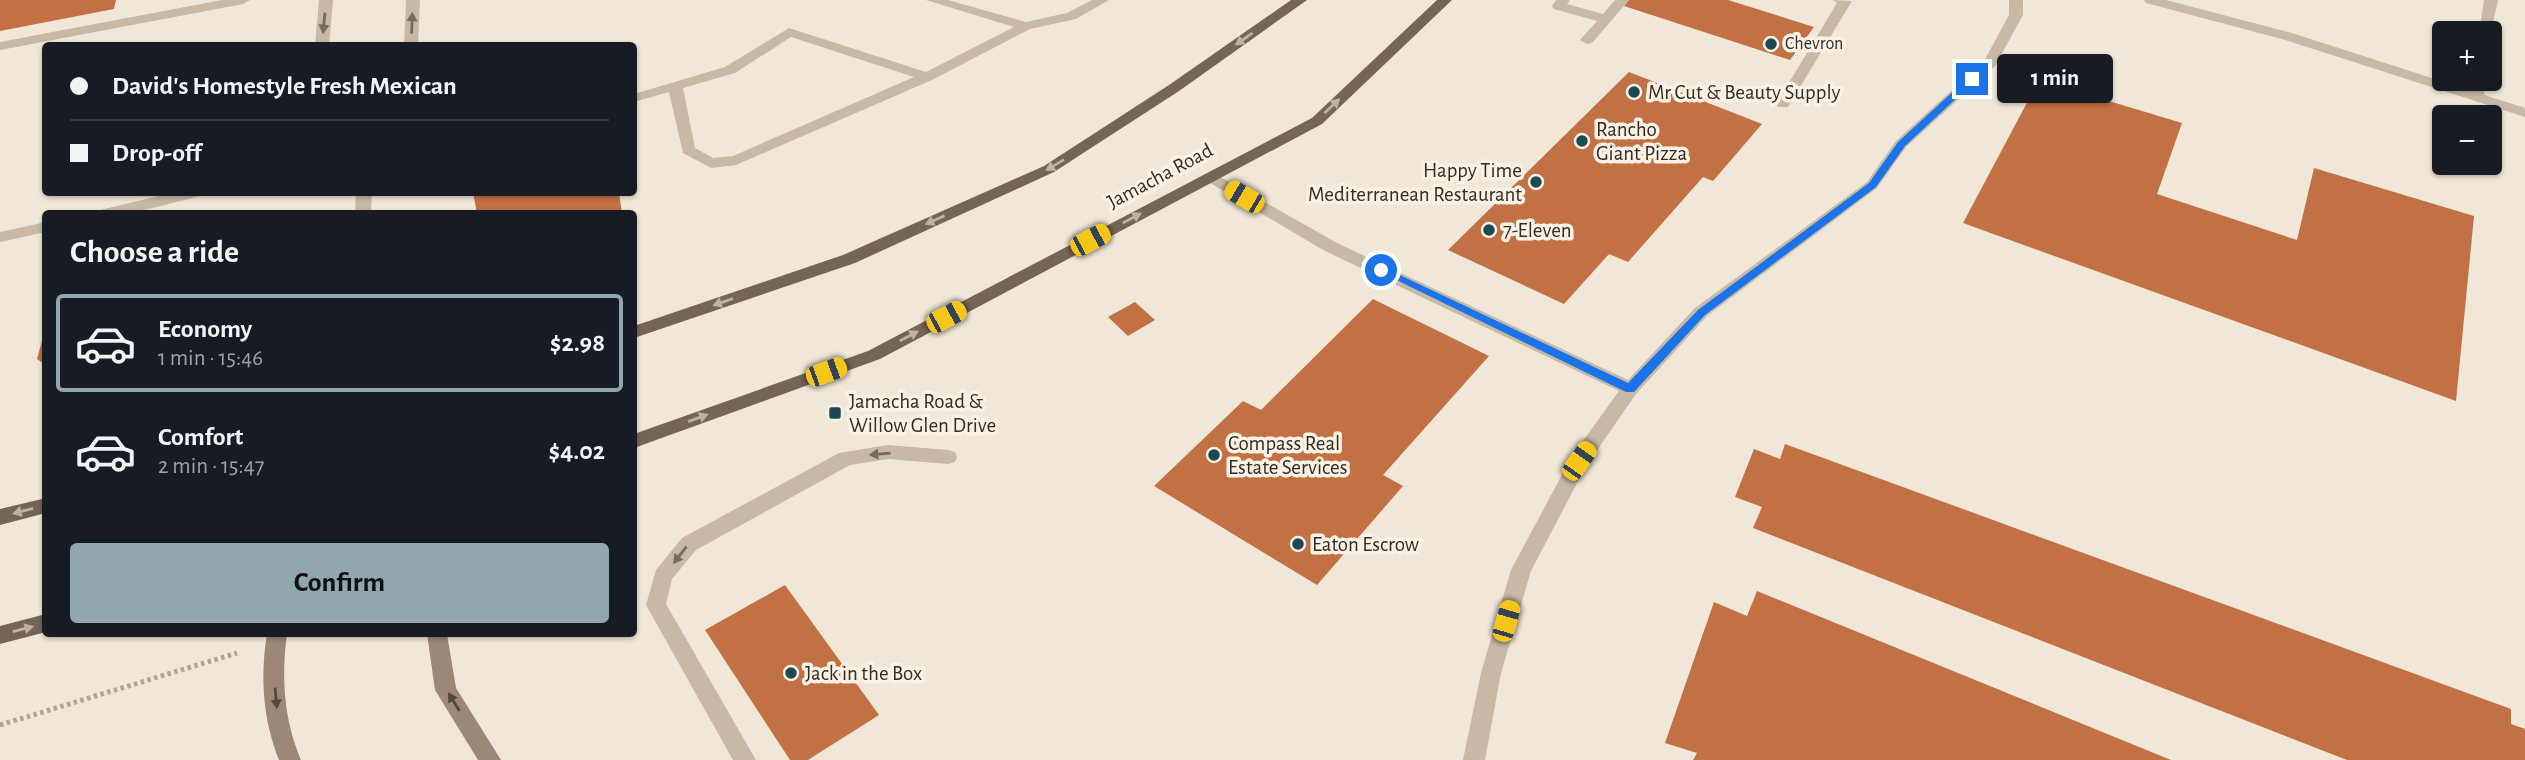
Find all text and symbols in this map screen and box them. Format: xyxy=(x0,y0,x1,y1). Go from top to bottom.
one-way arrow xyxy=(318,12,329,34)
one-way arrow xyxy=(406,12,417,34)
map controls xyxy=(2432,21,2502,175)
button: + xyxy=(2432,21,2502,91)
one-way arrow xyxy=(1235,32,1253,46)
place label: Chevron xyxy=(1785,35,1843,53)
marker: Chevron xyxy=(1763,36,1779,52)
callout: 1 min xyxy=(1996,55,2112,104)
route end xyxy=(1956,63,1988,95)
text: 1 min xyxy=(2031,67,2079,90)
text: David's Homestyle Fresh Mexican xyxy=(112,73,457,99)
place label: Mr Cut & Beauty Supply xyxy=(1648,82,1841,103)
marker: Mr Cut & Beauty Supply xyxy=(1626,84,1642,100)
one-way arrow xyxy=(1323,99,1340,115)
button: − xyxy=(2432,105,2502,175)
place label: Rancho Giant Pizza xyxy=(1596,119,1687,164)
marker: Rancho Giant Pizza xyxy=(1574,133,1590,149)
street label: Jamacha Road xyxy=(1104,139,1216,213)
text: Drop-off xyxy=(112,140,201,166)
one-way arrow xyxy=(1045,158,1064,171)
place label: Happy Time Mediterranean Restaurant xyxy=(1308,160,1522,205)
marker: Happy Time Mediterranean Restaurant xyxy=(1528,174,1544,190)
car xyxy=(1221,177,1268,217)
one-way arrow xyxy=(1122,212,1142,224)
one-way arrow xyxy=(925,214,945,226)
place label: 7-Eleven xyxy=(1503,220,1572,241)
car xyxy=(1067,221,1114,259)
marker: 7-Eleven xyxy=(1481,222,1497,238)
text: Choose a ride xyxy=(70,236,239,268)
route start xyxy=(1365,254,1397,286)
one-way arrow xyxy=(712,297,733,308)
car xyxy=(923,298,970,336)
icon: car xyxy=(74,312,137,375)
text: Economy xyxy=(158,316,252,342)
text: $2.98 xyxy=(550,330,605,356)
one-way arrow xyxy=(900,330,920,342)
text: 1 min · 15:46 xyxy=(158,347,263,370)
car xyxy=(803,355,850,389)
place label: Jamacha Road & Willow Glen Drive xyxy=(849,391,996,436)
marker: Jamacha Road & Willow Glen Drive xyxy=(827,405,843,421)
one-way arrow xyxy=(687,412,708,423)
icon: car xyxy=(74,420,137,483)
text: Comfort xyxy=(158,424,243,450)
place label: Compass Real Estate Services xyxy=(1228,433,1348,478)
text: $4.02 xyxy=(548,438,605,464)
car xyxy=(1559,438,1600,484)
marker: Compass Real Estate Services xyxy=(1206,447,1222,463)
one-way arrow xyxy=(869,449,891,460)
text: 2 min · 15:47 xyxy=(158,455,264,478)
one-way arrow xyxy=(12,506,34,517)
place label: Eaton Escrow xyxy=(1312,534,1419,555)
marker: Eaton Escrow xyxy=(1290,536,1306,552)
button: Confirm xyxy=(70,543,609,623)
one-way arrow xyxy=(673,546,688,563)
car xyxy=(1491,598,1522,644)
one-way arrow xyxy=(12,623,34,634)
place label: Jack in the Box xyxy=(805,663,922,684)
marker: Jack in the Box xyxy=(783,665,799,681)
one-way arrow xyxy=(271,687,282,709)
one-way arrow xyxy=(447,692,460,712)

